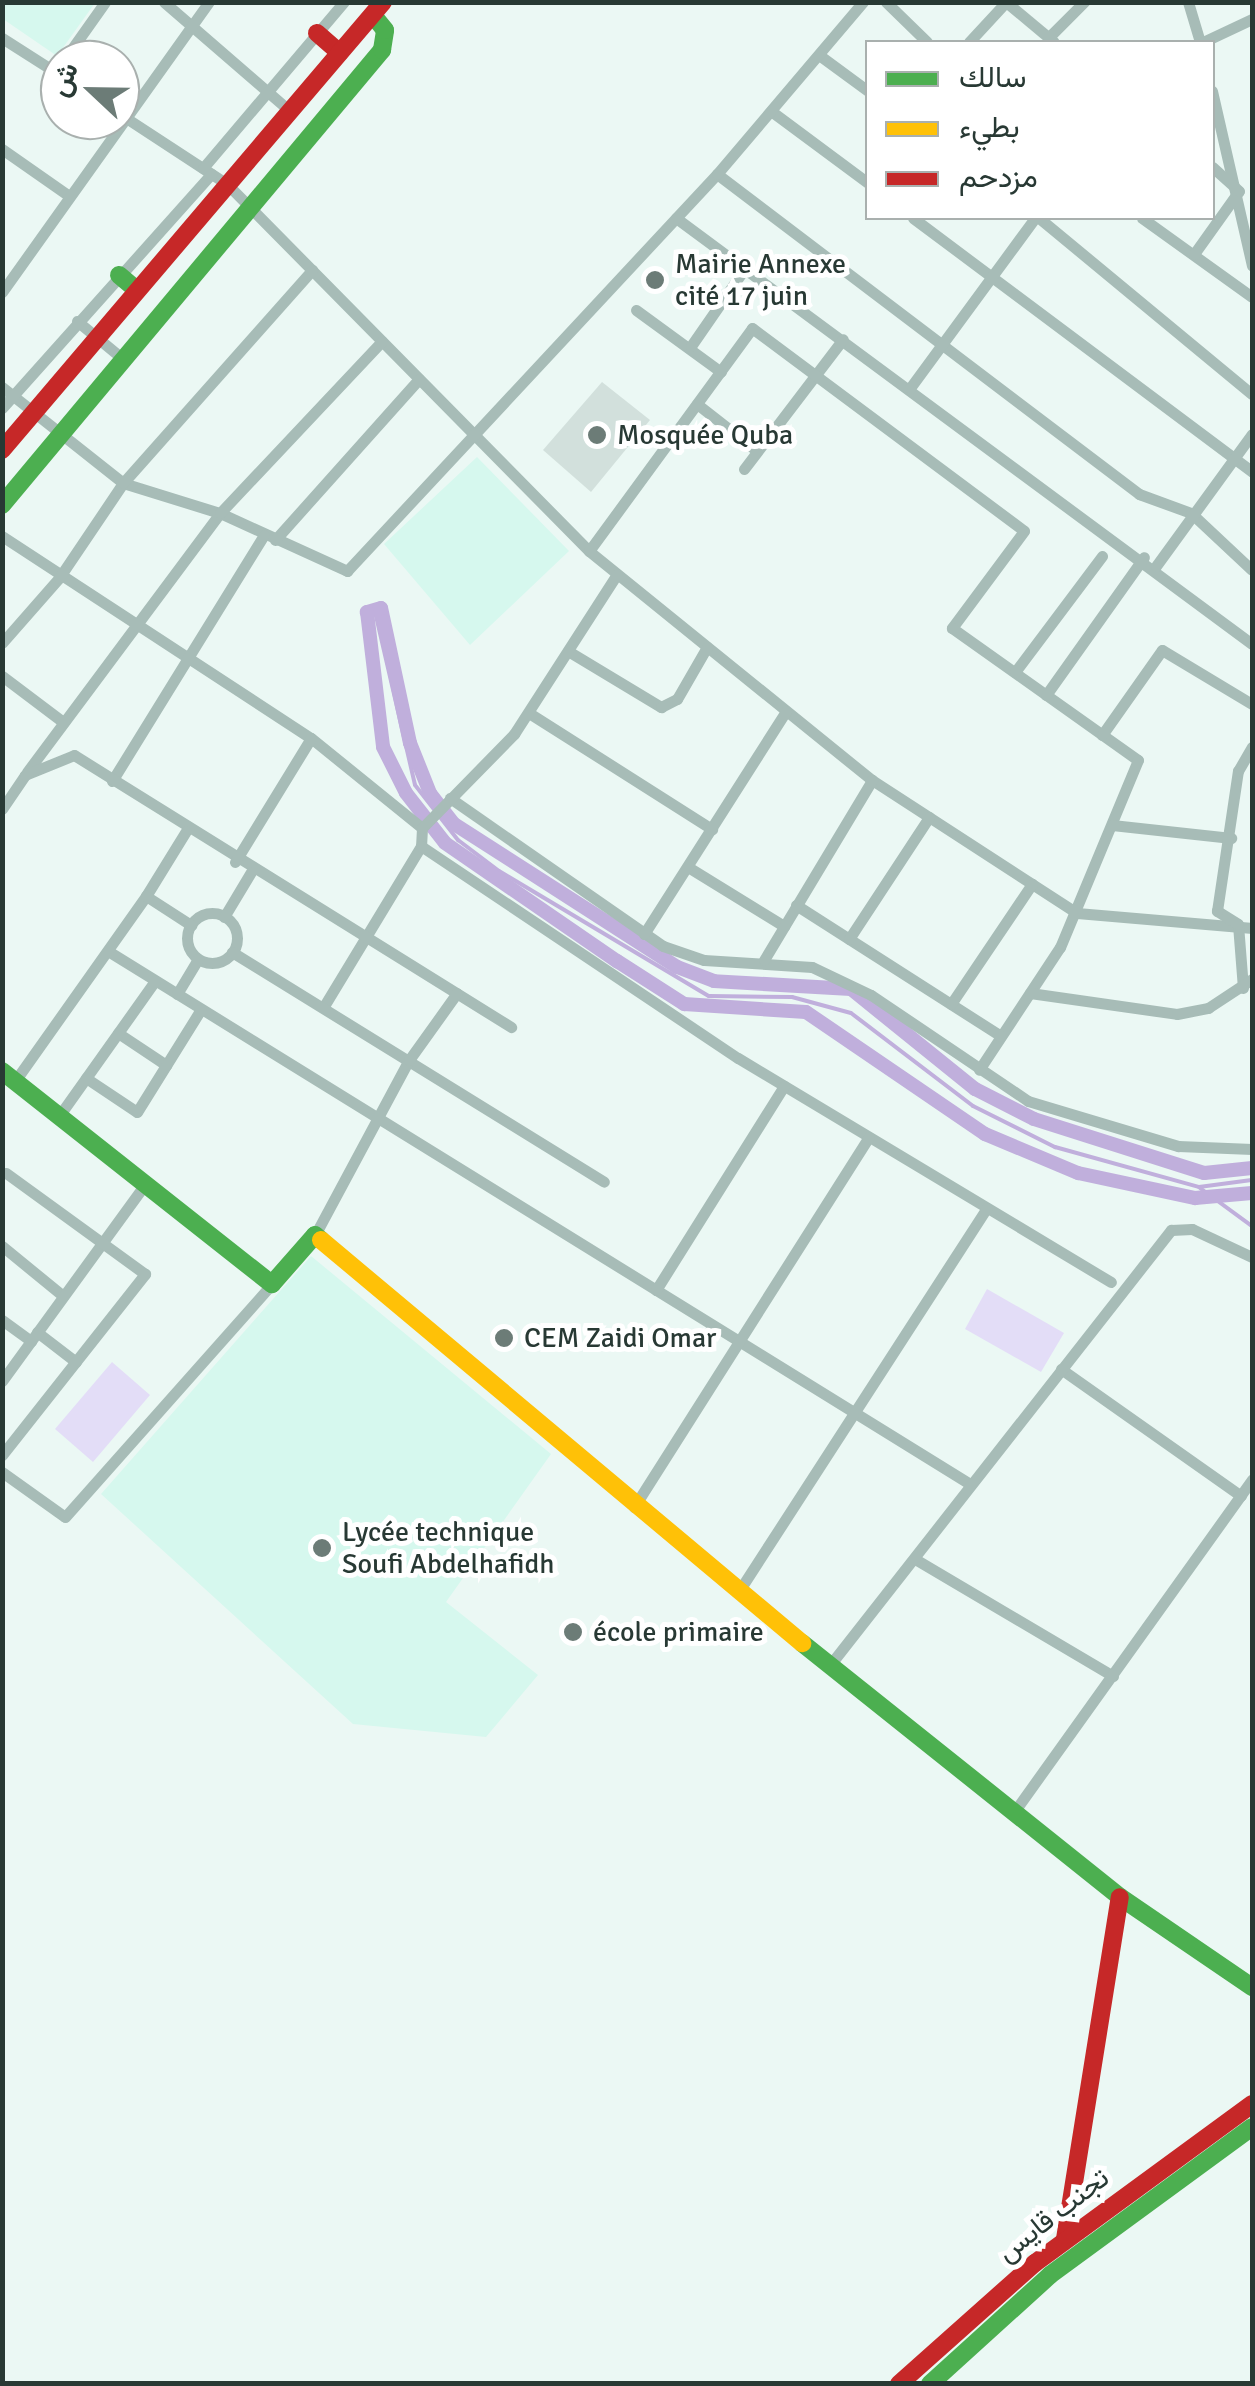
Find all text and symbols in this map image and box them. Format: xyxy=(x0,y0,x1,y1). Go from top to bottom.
north arrow xyxy=(40,40,140,140)
legend xyxy=(865,40,1215,220)
text: ش xyxy=(42,58,86,101)
text: سالك xyxy=(959,59,1026,96)
text: بطيء xyxy=(959,109,1020,146)
text: مزدحم xyxy=(959,159,1038,196)
place label: Mairie Annexe cité 17 juin xyxy=(675,247,846,313)
marker: Mairie Annexe cité 17 juin xyxy=(644,269,666,291)
place label: Mosquée Quba xyxy=(617,418,793,452)
marker: Mosquée Quba xyxy=(586,424,608,446)
place label: CEM Zaidi Omar xyxy=(524,1321,716,1355)
marker: CEM Zaidi Omar xyxy=(493,1327,515,1349)
place label: Lycée technique Soufi Abdelhafidh xyxy=(342,1515,555,1581)
marker: Lycée technique Soufi Abdelhafidh xyxy=(311,1537,333,1559)
place label: école primaire xyxy=(593,1615,764,1649)
marker: école primaire xyxy=(562,1621,584,1643)
street label: تجنب قايس xyxy=(990,2161,1116,2269)

